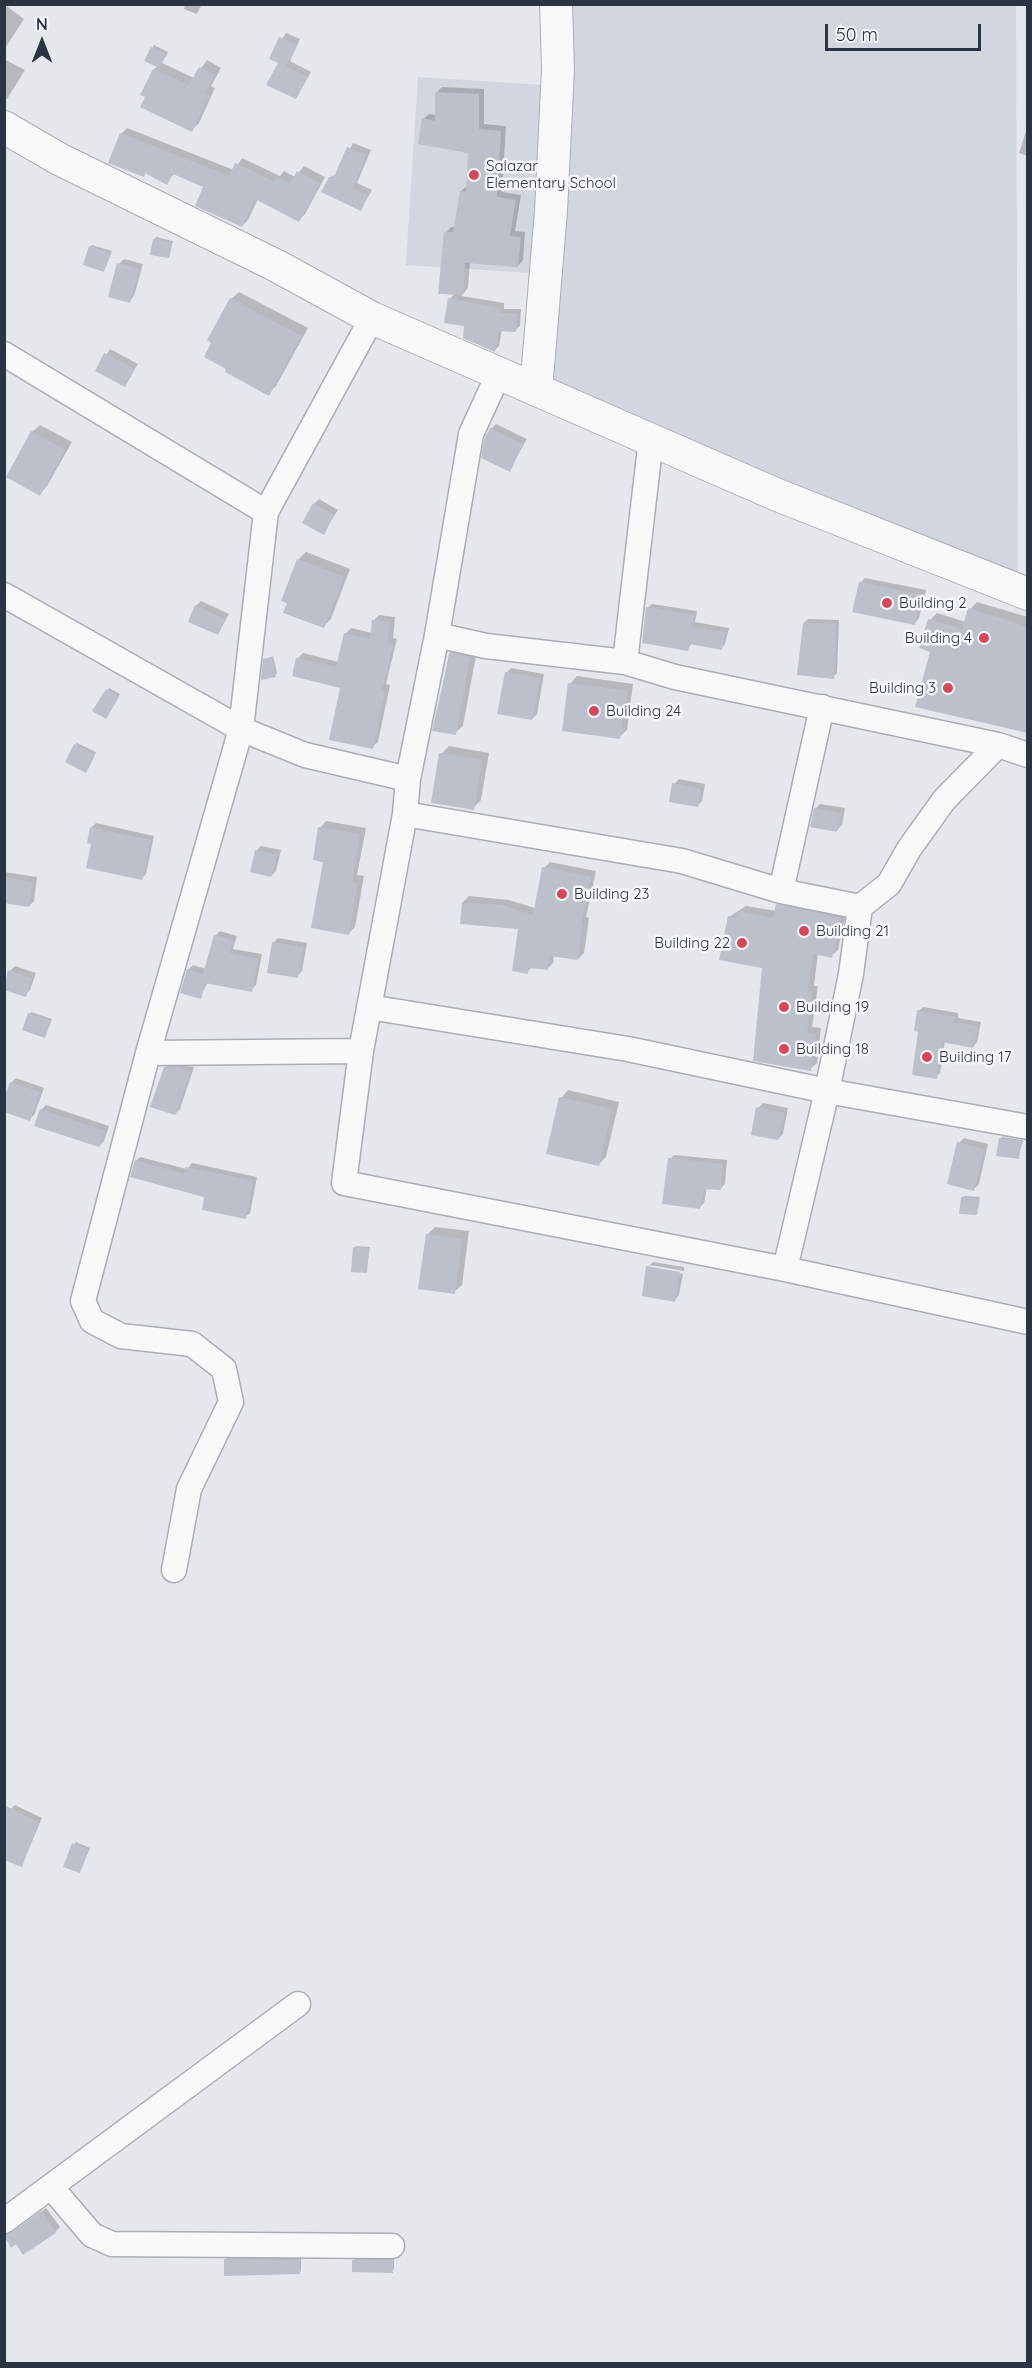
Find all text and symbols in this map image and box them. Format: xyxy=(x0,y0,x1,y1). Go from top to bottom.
north arrow xyxy=(12,12,72,72)
scale bar xyxy=(828,12,984,50)
text: N xyxy=(36,14,48,34)
text: 50 m xyxy=(836,23,878,46)
place label: Salazar Elementary School xyxy=(486,157,616,192)
marker: Salazar Elementary School xyxy=(467,168,481,182)
place label: Building 2 xyxy=(899,594,967,612)
marker: Building 2 xyxy=(880,596,894,610)
place label: Building 4 xyxy=(905,629,972,647)
marker: Building 4 xyxy=(977,631,991,645)
place label: Building 3 xyxy=(869,679,936,697)
marker: Building 3 xyxy=(941,681,955,695)
place label: Building 24 xyxy=(606,702,681,720)
marker: Building 24 xyxy=(587,704,601,718)
place label: Building 23 xyxy=(574,885,649,903)
marker: Building 23 xyxy=(555,887,569,901)
place label: Building 21 xyxy=(816,922,889,940)
marker: Building 21 xyxy=(797,924,811,938)
place label: Building 22 xyxy=(654,934,730,952)
marker: Building 22 xyxy=(735,936,749,950)
place label: Building 19 xyxy=(796,998,869,1016)
marker: Building 19 xyxy=(777,1000,791,1014)
place label: Building 18 xyxy=(796,1040,869,1058)
marker: Building 18 xyxy=(777,1042,791,1056)
place label: Building 17 xyxy=(939,1048,1011,1066)
marker: Building 17 xyxy=(920,1050,934,1064)

